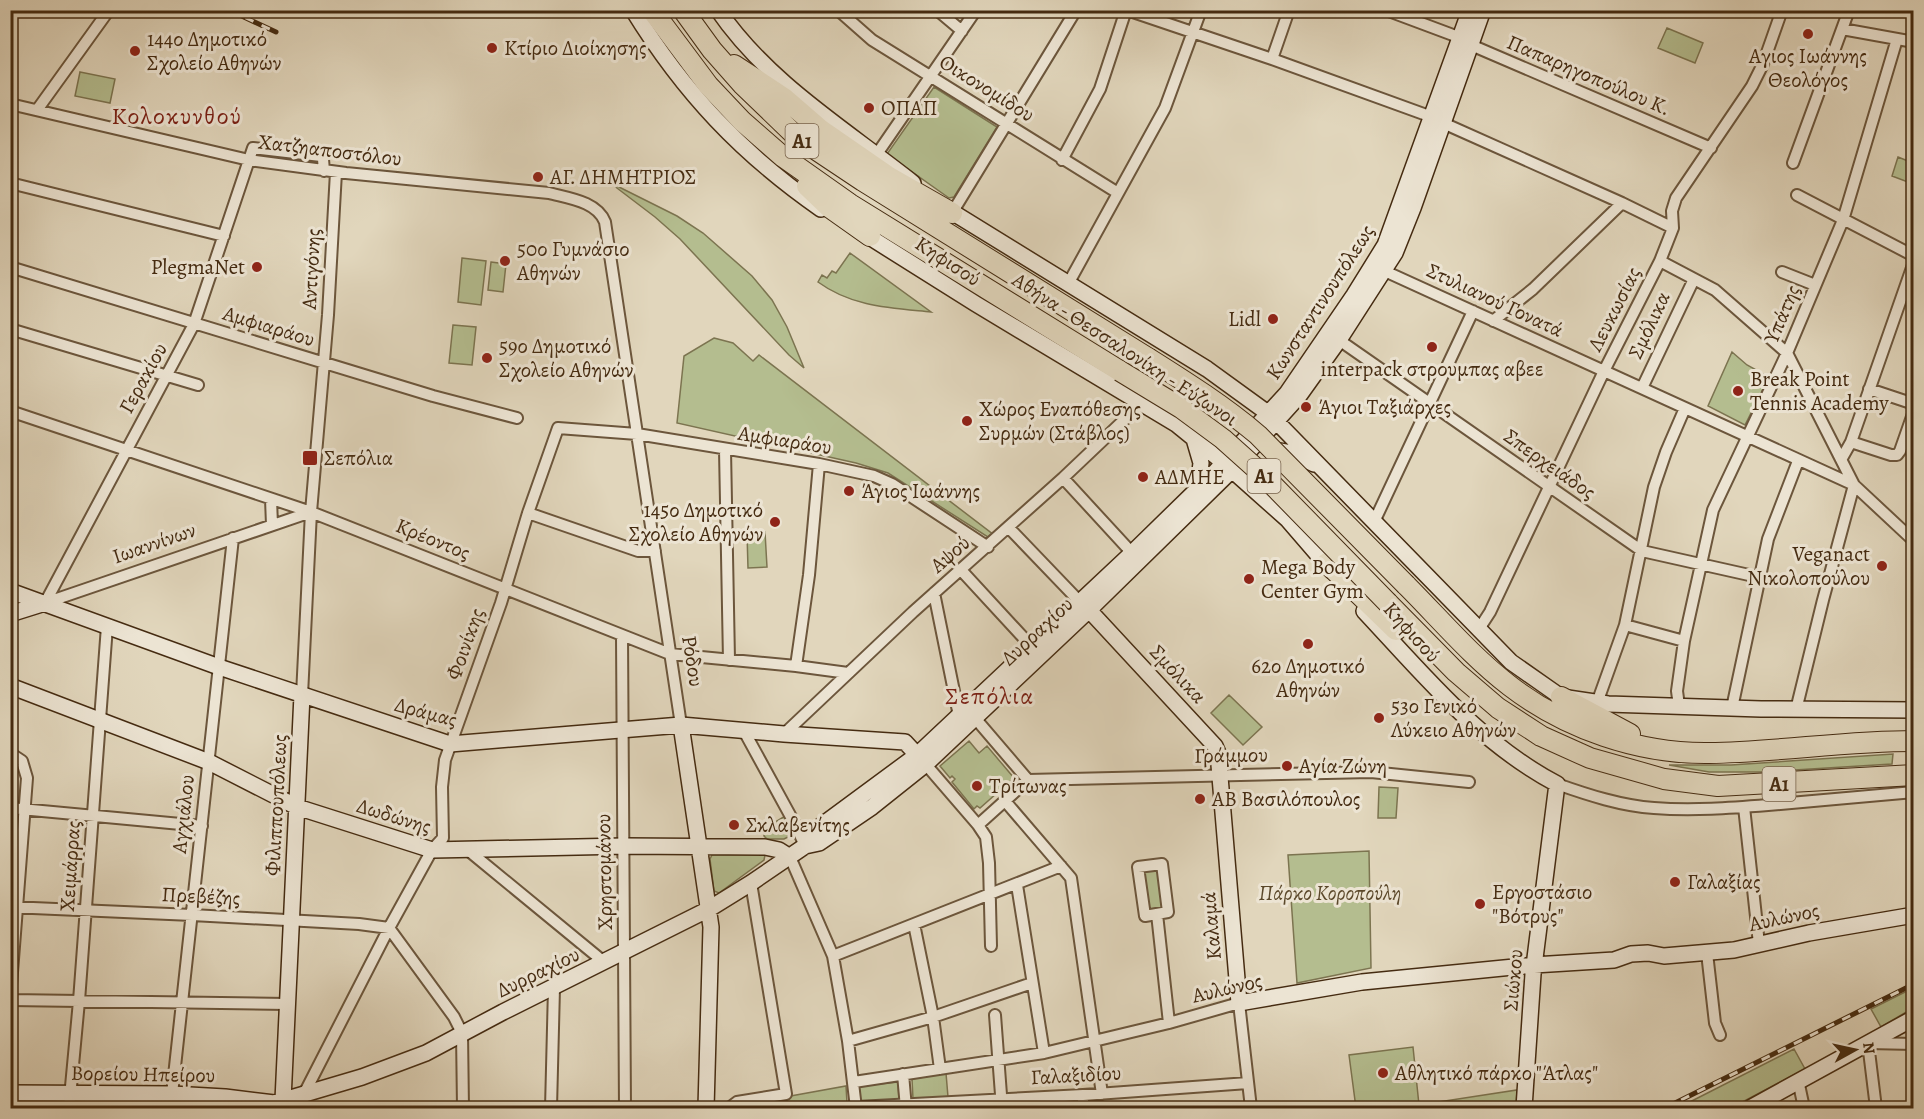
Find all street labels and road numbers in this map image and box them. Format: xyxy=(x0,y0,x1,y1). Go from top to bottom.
street label: Παπαρηγοπούλου Κ. xyxy=(1503,28,1675,122)
street label: Οικονομίδου xyxy=(934,48,1040,128)
road number: Α1 xyxy=(786,124,818,158)
street label: Χατζηαποστόλου xyxy=(257,127,403,173)
street label: Κωνσταντινουπόλεως xyxy=(1259,219,1381,385)
street label: Αντιγόνης xyxy=(295,228,327,311)
street label: Κηφισού xyxy=(910,229,986,293)
street label: Στυλιανού Γονατά xyxy=(1422,256,1568,344)
street label: Λευκωσίας xyxy=(1580,262,1647,357)
street label: Αθήνα - Θεσσαλονίκη - Εύζωνοι xyxy=(1006,265,1243,433)
street label: Υπάτης xyxy=(1757,281,1807,348)
street label: Σμόλικα xyxy=(1621,287,1677,363)
street label: Αμφιαράου xyxy=(219,299,318,353)
street label: Γερακίου xyxy=(112,338,174,418)
street label: Αμφιαράου xyxy=(735,419,834,461)
street label: Σπερχειάδος xyxy=(1498,422,1602,506)
road number: Α1 xyxy=(1248,459,1280,493)
street label: Κρέοντος xyxy=(392,511,474,567)
street label: Ιωαννίνων xyxy=(109,516,200,570)
street label: Αψού xyxy=(923,529,976,580)
street label: Δυρραχίου xyxy=(995,590,1079,672)
street label: Κηφισού xyxy=(1377,595,1447,669)
street label: Φοινίκης xyxy=(439,604,491,684)
street label: Ρόδου xyxy=(675,633,711,689)
street label: Σμόλικα xyxy=(1144,638,1212,710)
street label: Δράμας xyxy=(392,690,460,734)
street label: Φιλιππουπόλεως xyxy=(258,733,294,877)
street label: Γράμμου xyxy=(1194,740,1268,770)
road number: Α1 xyxy=(1762,767,1796,801)
street label: Αγχιάλου xyxy=(165,773,201,856)
street label: Δωδώνης xyxy=(353,791,435,841)
street label: Χρηστομάνου xyxy=(589,814,619,930)
street label: Χειμάρρας xyxy=(53,820,87,912)
street label: Πρεβέζης xyxy=(161,880,241,912)
street label: Καλαμά xyxy=(1194,891,1228,961)
street label: Αυλώνος xyxy=(1745,896,1822,938)
street label: Δυρραχίου xyxy=(492,940,584,1004)
street label: Σιώκου xyxy=(1496,948,1530,1012)
street label: Αυλώνος xyxy=(1188,966,1265,1010)
street label: Βορείου Ηπείρου xyxy=(71,1059,215,1089)
street label: Γαλαξιδίου xyxy=(1030,1059,1122,1091)

